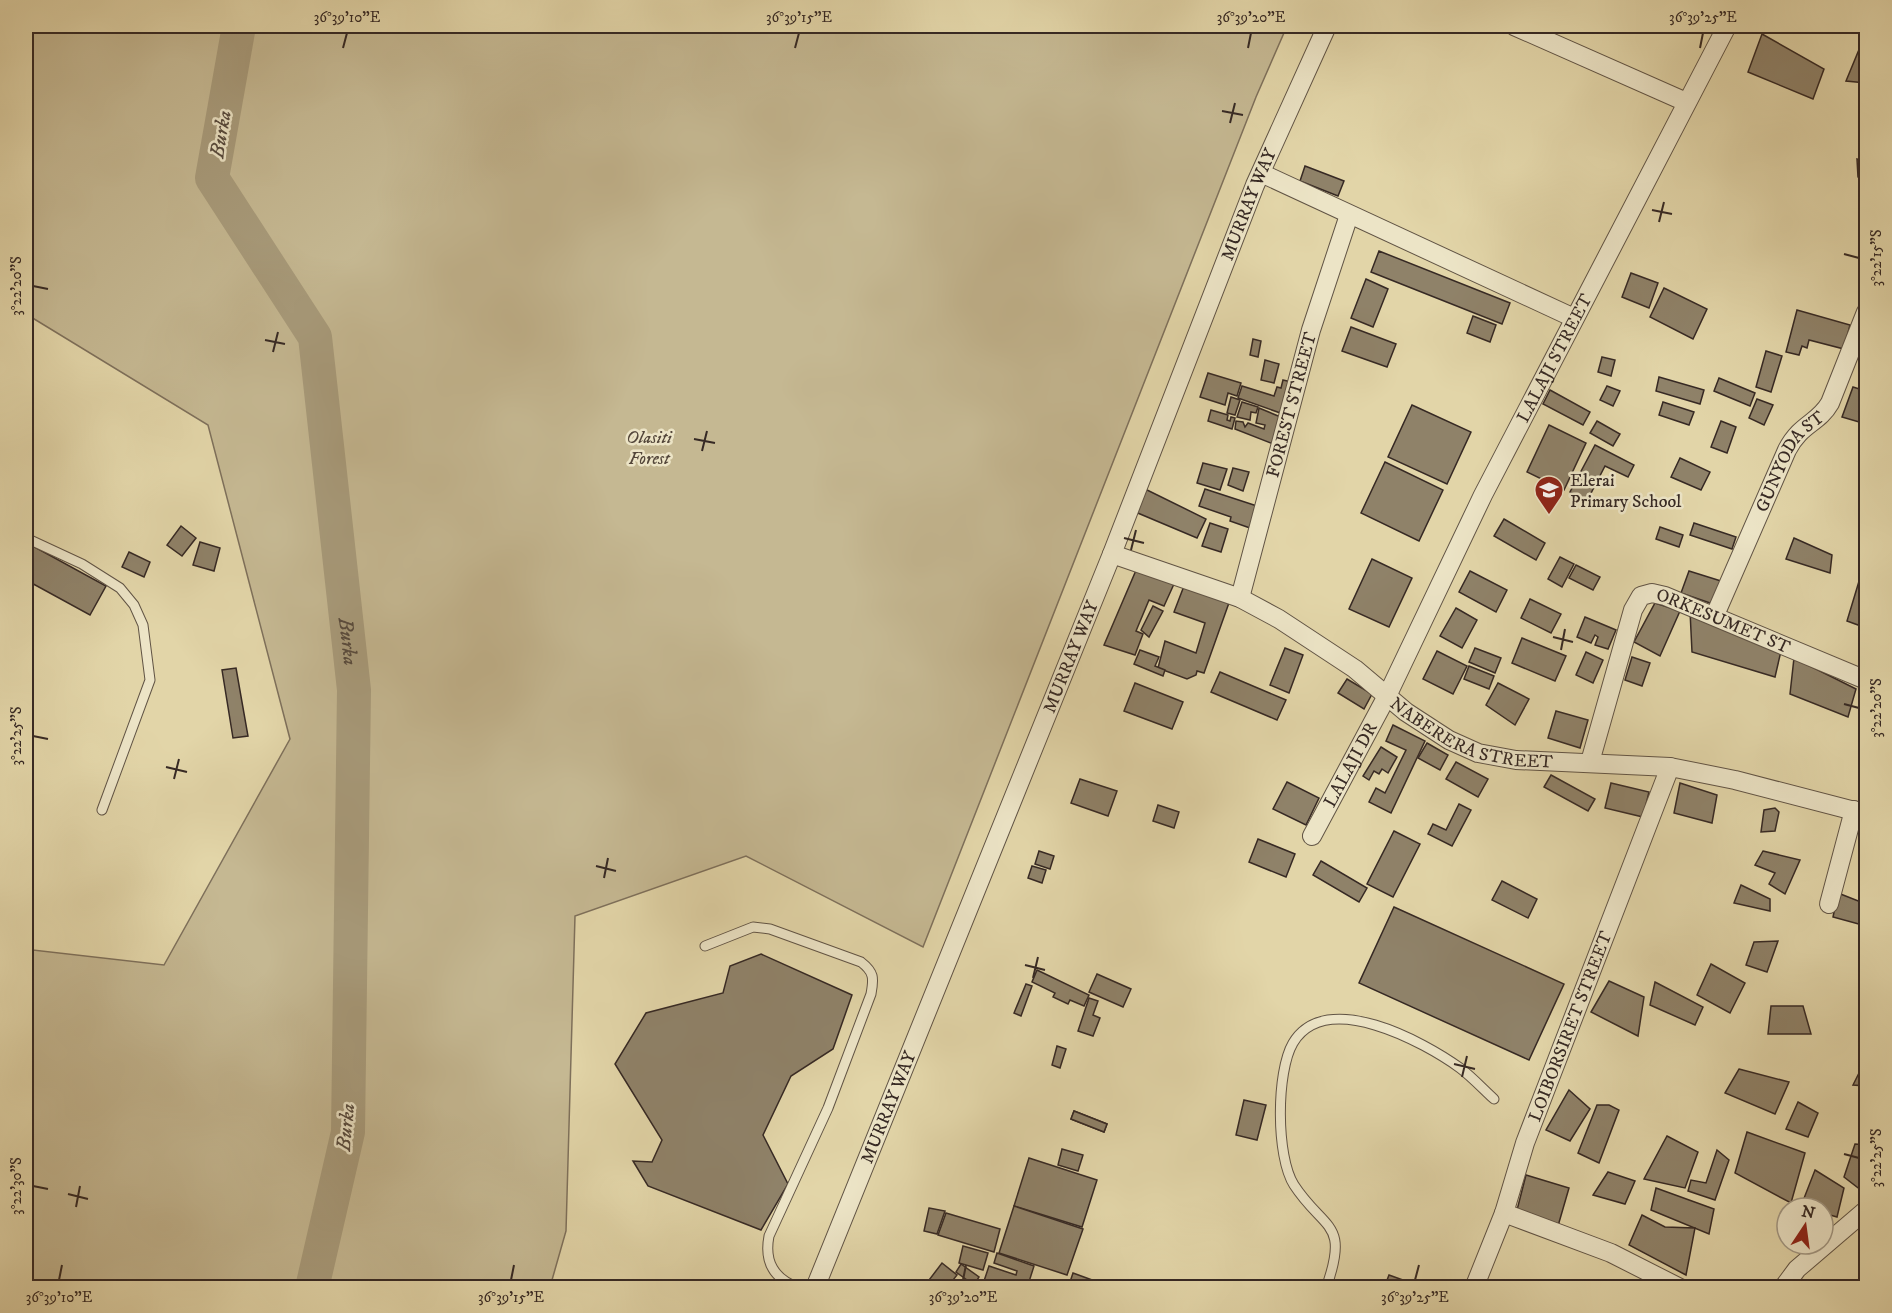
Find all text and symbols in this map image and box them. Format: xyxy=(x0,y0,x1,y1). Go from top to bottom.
text: 36°39'10"E xyxy=(314,8,381,27)
text: 36°39'15"E xyxy=(766,8,832,27)
text: 36°39'20"E xyxy=(1217,8,1286,27)
text: 36°39'25"E xyxy=(1669,8,1737,27)
water label: Burka xyxy=(205,109,238,161)
street label: MURRAY WAY xyxy=(1217,145,1282,264)
text: 3°22'15"S xyxy=(1867,229,1886,287)
text: 3°22'20"S xyxy=(7,256,26,316)
street label: LALAJI STREET xyxy=(1513,290,1598,427)
street label: FOREST STREET xyxy=(1262,329,1322,480)
street label: GUNYODA ST xyxy=(1751,406,1830,516)
park label: Olasiti Forest xyxy=(626,427,673,470)
place label: Elerai Primary School xyxy=(1570,470,1682,513)
school or university icon: Elerai Primary School xyxy=(1533,474,1565,516)
street label: ORKESUMET ST xyxy=(1654,584,1794,659)
street label: MURRAY WAY xyxy=(1039,597,1104,716)
water label: Burka xyxy=(332,615,362,667)
text: 3°22'20"S xyxy=(1867,678,1886,738)
street label: NABERERA STREET xyxy=(1385,693,1554,774)
text: 3°22'25"S xyxy=(7,706,26,766)
street label: LALAJI DR xyxy=(1319,719,1383,811)
street label: LOIBORSIRET STREET xyxy=(1524,928,1618,1125)
street label: MURRAY WAY xyxy=(857,1048,922,1167)
water label: Burka xyxy=(331,1102,361,1153)
text: 3°22'25"S xyxy=(1867,1128,1886,1188)
text: 3°22'30"S xyxy=(7,1157,26,1215)
north arrow xyxy=(1775,1196,1835,1256)
text: N xyxy=(1799,1201,1817,1224)
text: 36°39'10"E xyxy=(26,1288,93,1307)
text: 36°39'15"E xyxy=(478,1288,544,1307)
text: 36°39'20"E xyxy=(929,1288,998,1307)
text: 36°39'25"E xyxy=(1381,1288,1449,1307)

